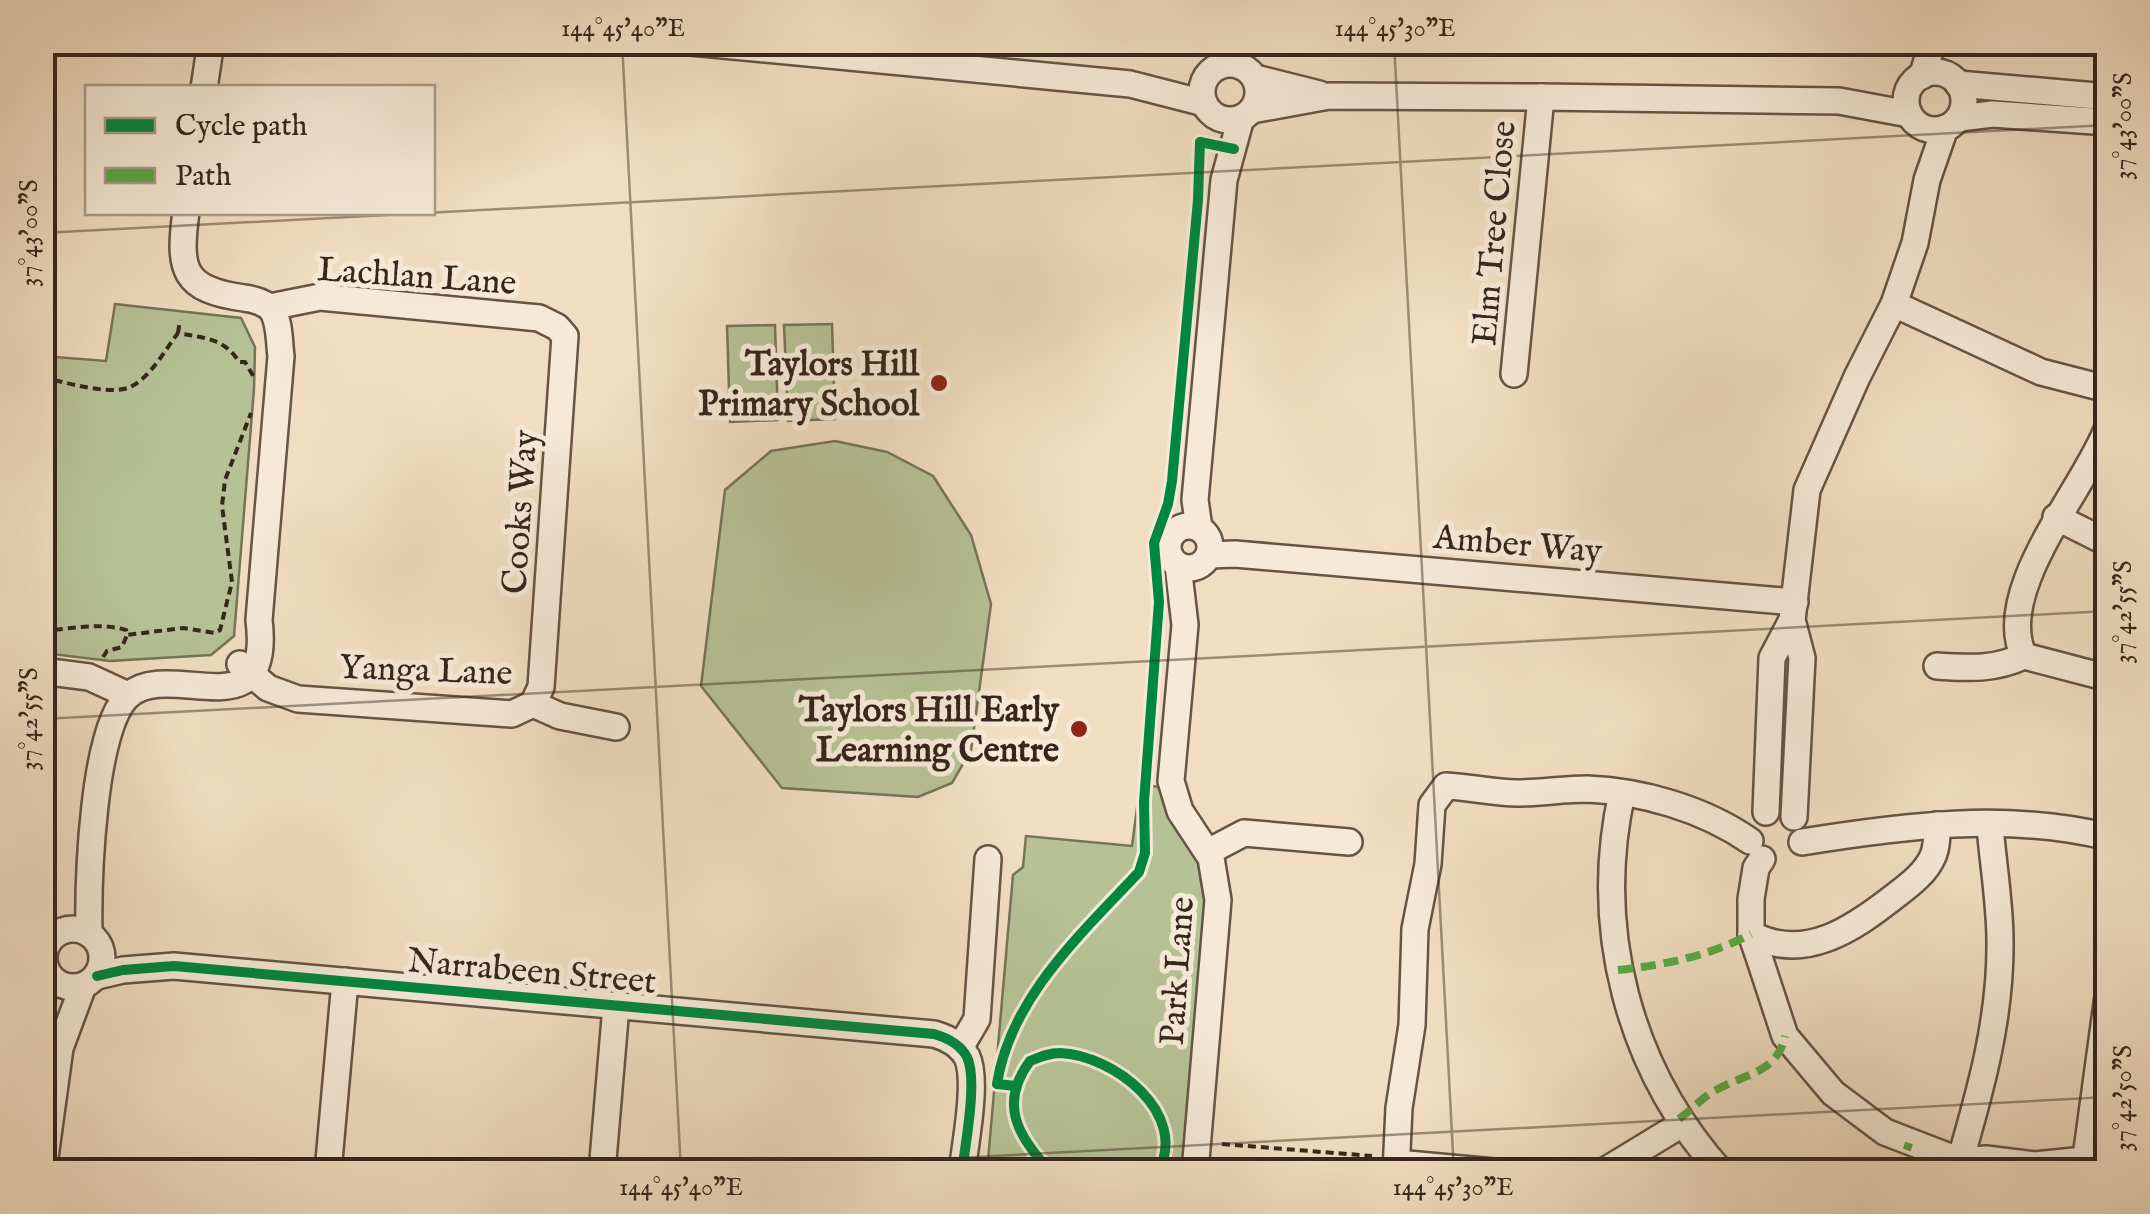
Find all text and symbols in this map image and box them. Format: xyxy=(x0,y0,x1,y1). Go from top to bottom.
text: 144°45'40"E xyxy=(561,13,685,45)
text: 144°45'30"E xyxy=(1334,13,1456,45)
text: 37°43'00"S xyxy=(2108,72,2140,180)
legend xyxy=(85,85,435,215)
text: Cycle path xyxy=(175,108,308,146)
street label: Elm Tree Close xyxy=(1463,119,1528,348)
text: Path xyxy=(175,158,231,196)
text: 37°43'00"S xyxy=(14,179,46,287)
street label: Lachlan Lane xyxy=(316,248,518,307)
place label: Taylors Hill Primary School xyxy=(698,343,920,428)
marker: Taylors Hill Primary School xyxy=(928,372,950,394)
street label: Cooks Way xyxy=(493,428,550,596)
street label: Amber Way xyxy=(1431,516,1605,575)
text: 37°42'55"S xyxy=(2108,560,2140,664)
street label: Yanga Lane xyxy=(339,646,513,697)
text: 37°42'55"S xyxy=(14,667,46,771)
place label: Taylors Hill Early Learning Centre xyxy=(798,689,1060,774)
marker: Taylors Hill Early Learning Centre xyxy=(1068,718,1090,740)
street label: Park Lane xyxy=(1151,895,1206,1047)
street label: Narrabeen Street xyxy=(406,939,658,1006)
text: 37°42'50"S xyxy=(2108,1045,2140,1151)
text: 144°45'40"E xyxy=(619,1172,743,1204)
text: 144°45'30"E xyxy=(1392,1172,1514,1204)

